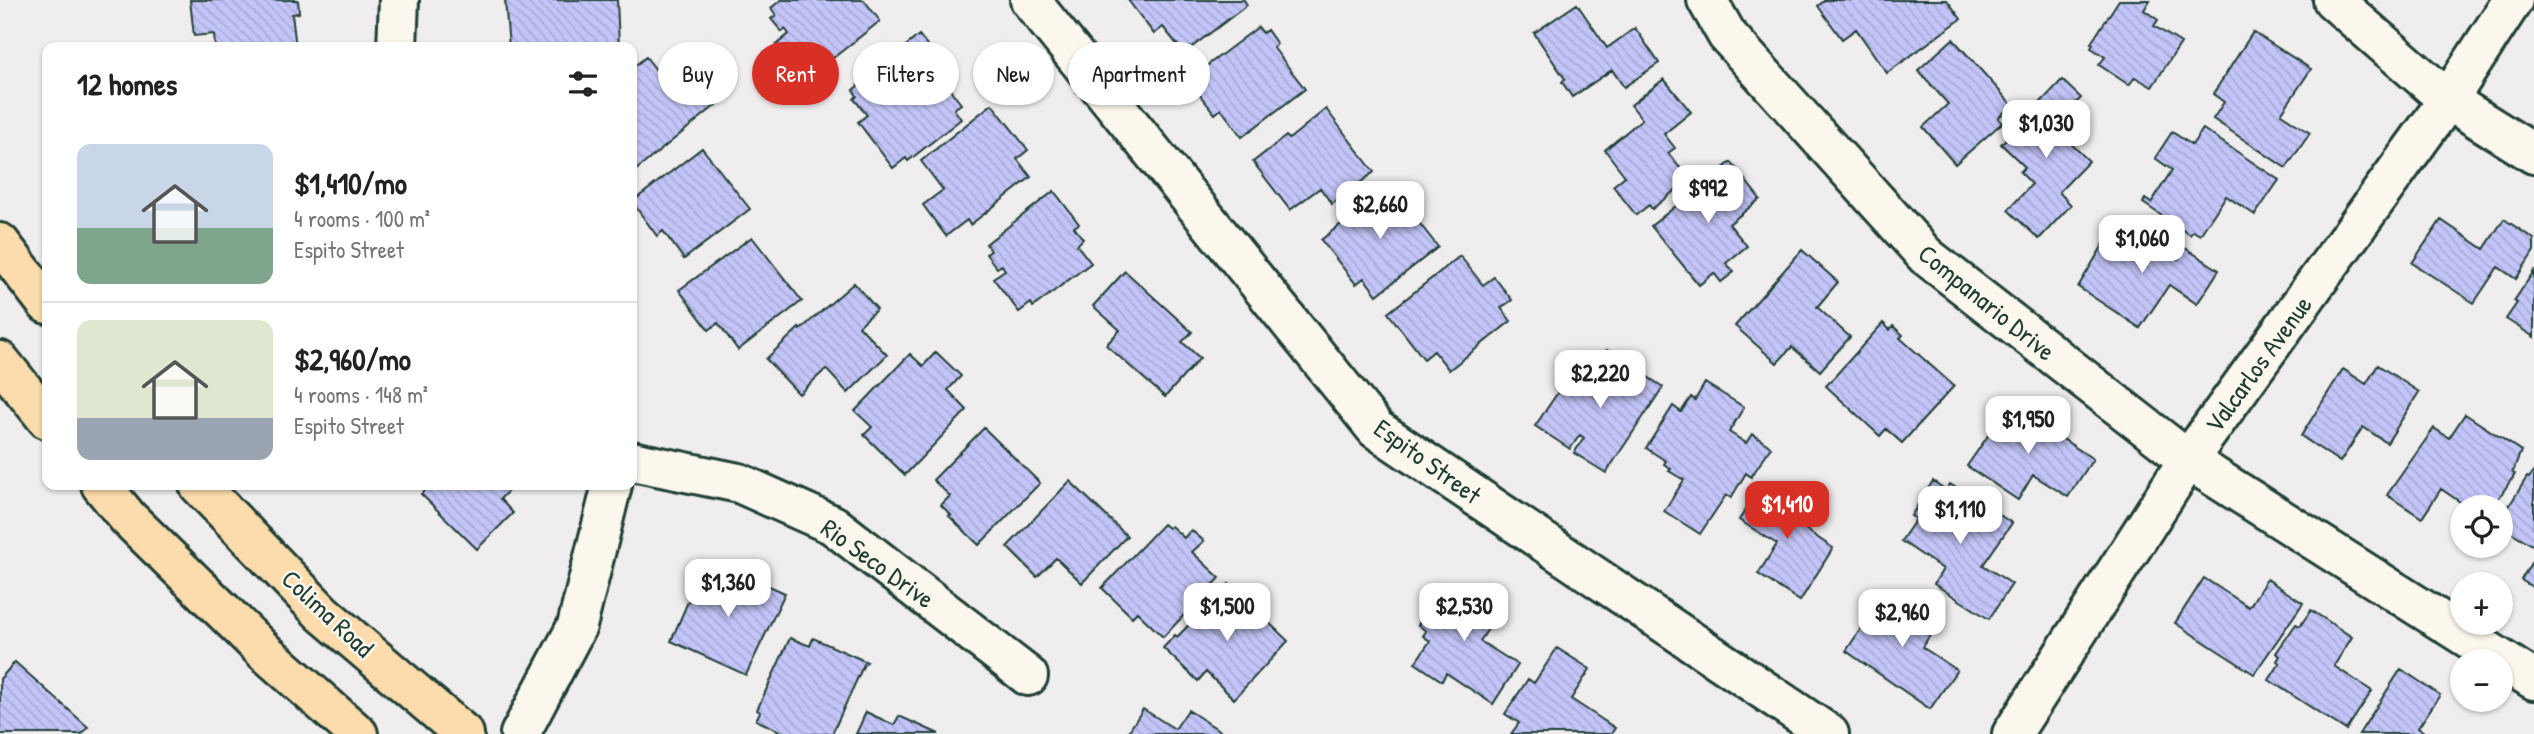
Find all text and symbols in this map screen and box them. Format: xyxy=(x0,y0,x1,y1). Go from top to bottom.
chip: Buy xyxy=(658,42,738,105)
chip: Rent xyxy=(752,42,839,105)
chip: Filters xyxy=(853,42,959,105)
chip: New xyxy=(973,42,1054,105)
chip: Apartment xyxy=(1068,42,1210,105)
text: 12 homes xyxy=(77,64,177,104)
icon: filters xyxy=(564,65,602,103)
pin: $1,030 xyxy=(1989,100,2103,160)
text: $1,030 xyxy=(2018,107,2074,138)
text: $1,410/mo xyxy=(294,163,407,203)
pin: $992 xyxy=(1667,166,1749,225)
icon: home xyxy=(133,172,217,256)
text: $992 xyxy=(1688,172,1728,203)
pin: $2,660 xyxy=(1323,182,1437,241)
text: $2,660 xyxy=(1352,188,1408,219)
text: 4 rooms · 100 m² xyxy=(294,203,430,234)
pin: $1,060 xyxy=(2085,216,2199,275)
text: $1,060 xyxy=(2115,222,2169,253)
text: Espito Street xyxy=(294,234,404,265)
street label: Companario Drive xyxy=(1911,236,2063,368)
street label: Valcarlos Avenue xyxy=(2196,288,2320,440)
text: $2,960/mo xyxy=(294,339,411,379)
icon: home xyxy=(133,348,217,432)
pin: $2,220 xyxy=(1543,350,1657,410)
text: $2,220 xyxy=(1571,357,1629,388)
text: 4 rooms · 148 m² xyxy=(294,379,428,410)
pin: $1,950 xyxy=(1971,396,2085,456)
text: $1,950 xyxy=(2001,403,2055,434)
text: Espito Street xyxy=(294,410,404,441)
street label: Espito Street xyxy=(1367,410,1489,512)
pin: $1,410 xyxy=(1730,482,1844,541)
pin: $1,110 xyxy=(1903,486,2017,546)
text: $1,410 xyxy=(1761,488,1813,519)
text: $1,110 xyxy=(1934,493,1986,524)
map controls xyxy=(2450,495,2513,712)
button: locate xyxy=(2450,495,2513,558)
street label: Rio Seco Drive xyxy=(814,510,942,616)
pin: $1,360 xyxy=(671,560,785,619)
street label: Colima Road xyxy=(274,561,382,665)
text: $1,360 xyxy=(701,566,755,597)
button: + xyxy=(2450,572,2513,635)
pin: $1,500 xyxy=(1170,584,1284,643)
pin: $2,530 xyxy=(1407,584,1521,643)
text: $1,500 xyxy=(1200,590,1255,621)
text: $2,530 xyxy=(1435,590,1493,621)
pin: $2,960 xyxy=(1845,590,1959,649)
text: $2,960 xyxy=(1875,596,1930,627)
button: − xyxy=(2450,649,2513,712)

